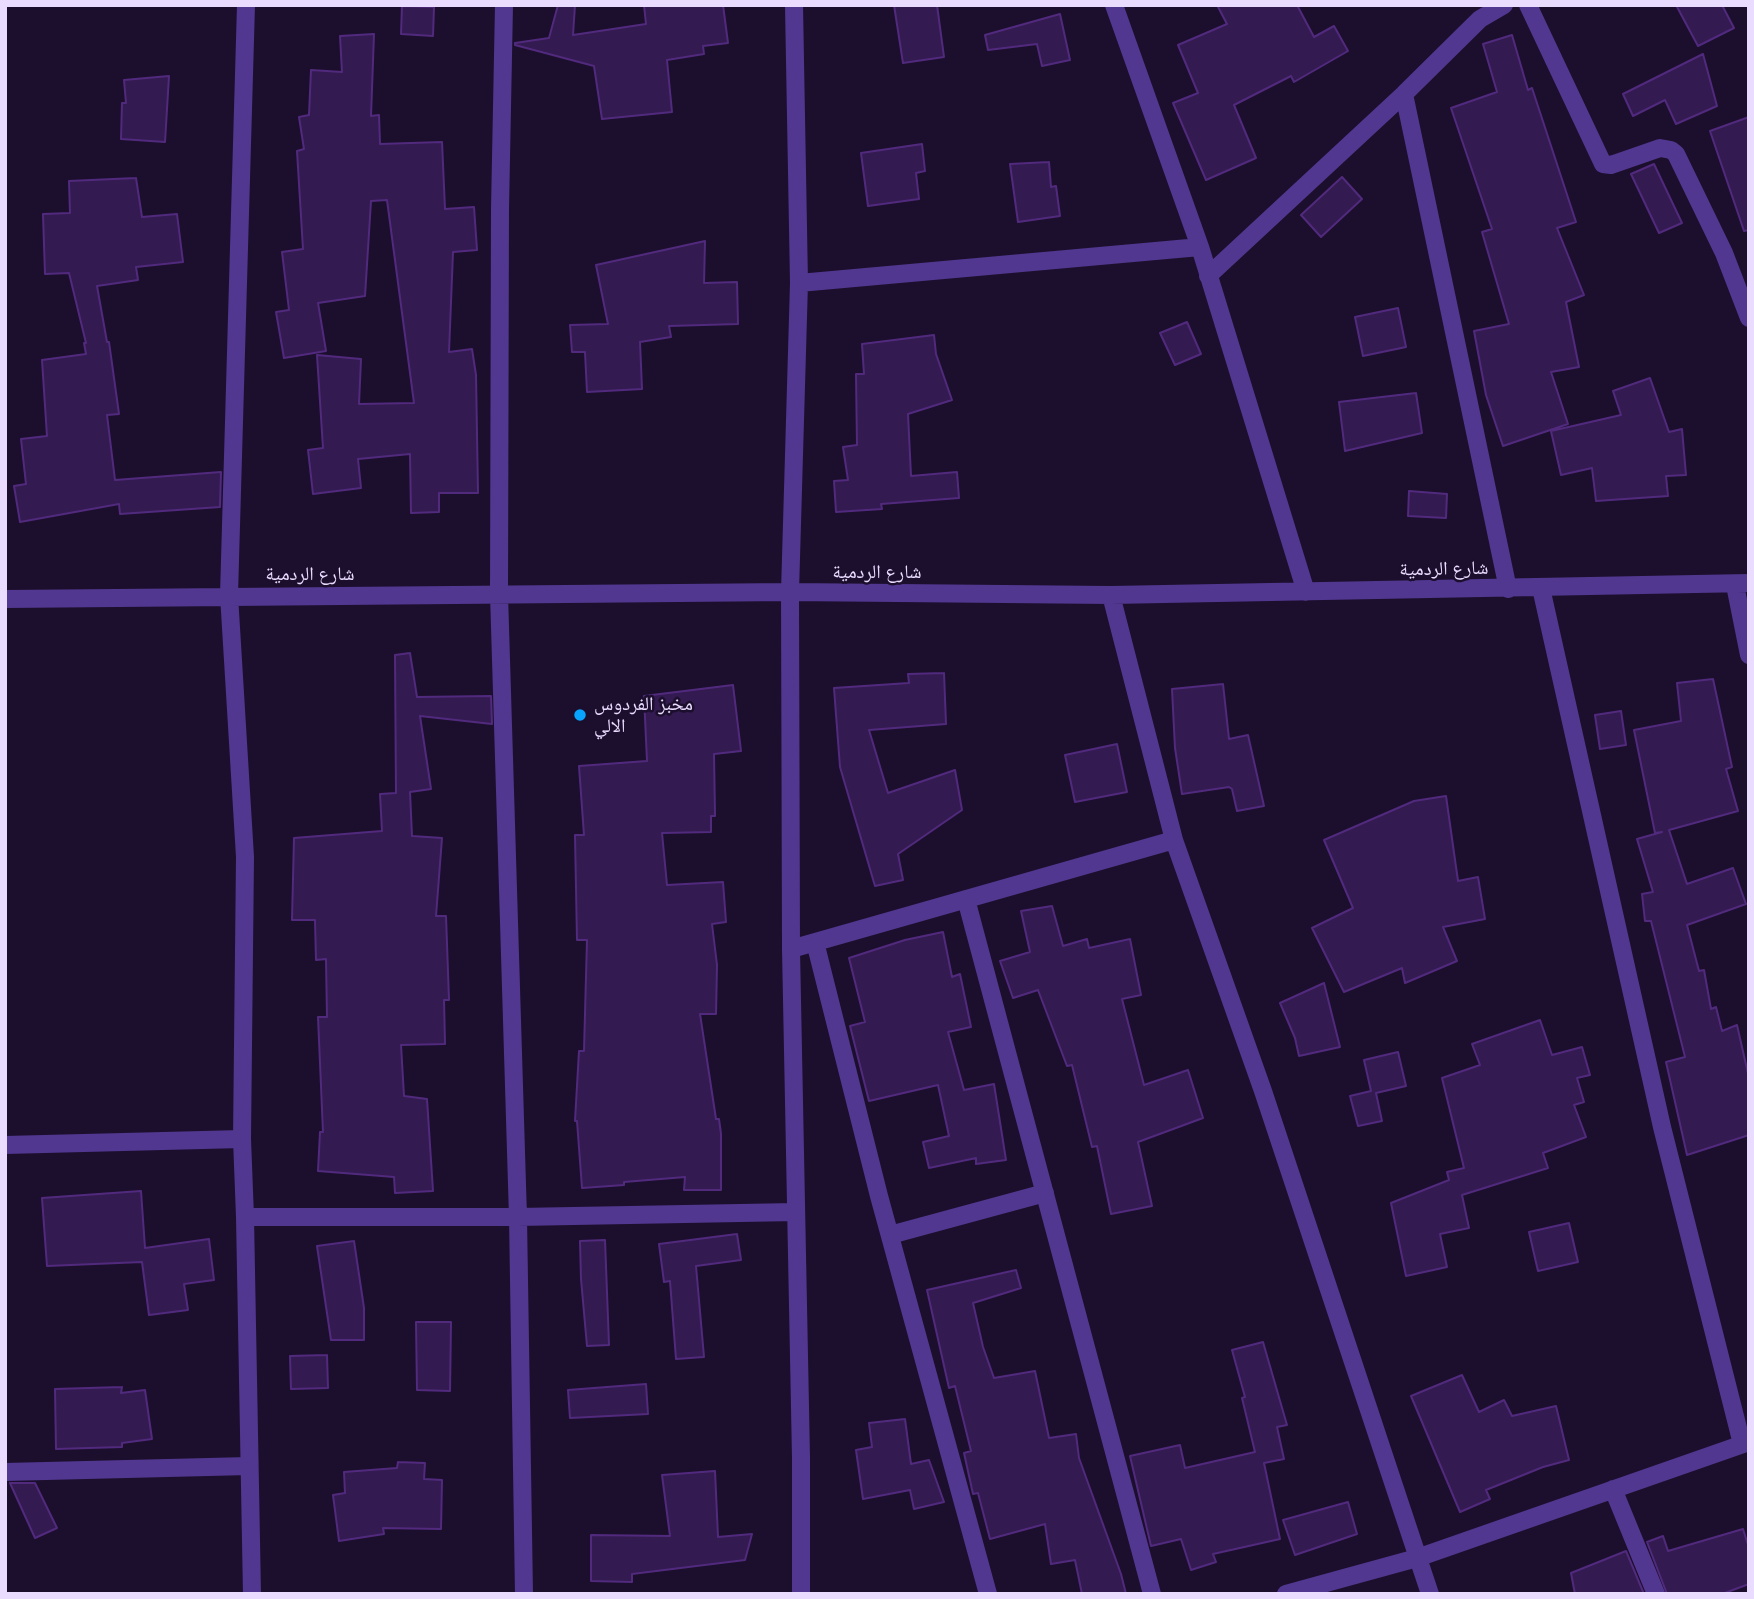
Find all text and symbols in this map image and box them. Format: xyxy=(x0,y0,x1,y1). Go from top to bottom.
street label: شارع الردمية xyxy=(1399,557,1489,581)
street label: شارع الردمية xyxy=(833,561,921,583)
street label: شارع الردمية xyxy=(266,563,354,585)
place label: مخبز الفردوس الالي xyxy=(594,693,693,737)
marker: مخبز الفردوس الالي xyxy=(572,707,588,723)

